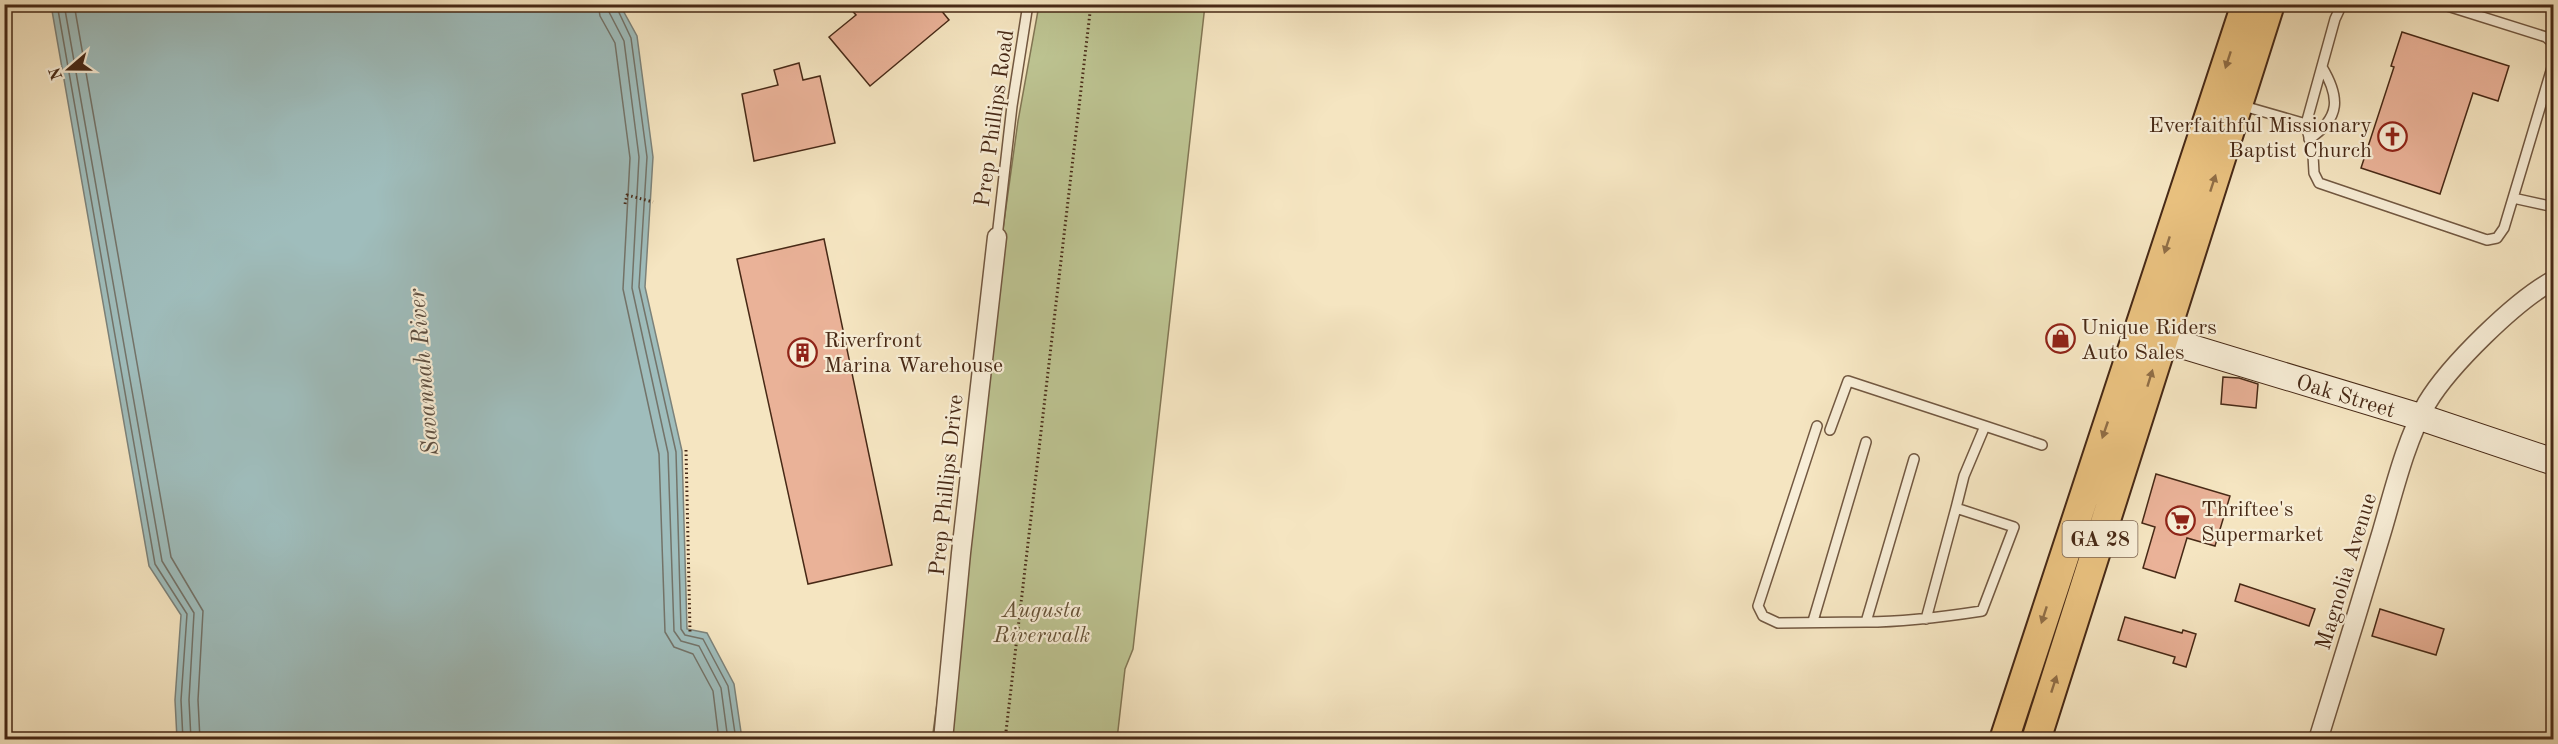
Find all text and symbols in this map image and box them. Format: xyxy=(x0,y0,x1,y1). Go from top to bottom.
street label: Prep Phillips Road xyxy=(972,28,1018,208)
north arrow xyxy=(39,39,99,99)
one-way arrow xyxy=(2223,51,2232,69)
text: N xyxy=(47,64,66,82)
place label: Everfaithful Missionary Baptist Church xyxy=(2148,115,2372,162)
church icon: Everfaithful Missionary Baptist Church xyxy=(2377,121,2409,153)
one-way arrow xyxy=(2208,174,2218,192)
one-way arrow xyxy=(2162,236,2171,254)
water label: Savannah River xyxy=(406,287,444,456)
place label: Unique Riders Auto Sales xyxy=(2081,317,2217,364)
shop icon: Unique Riders Auto Sales xyxy=(2044,323,2076,355)
place label: Riverfront Marina Warehouse xyxy=(824,330,1003,377)
building icon: Riverfront Marina Warehouse xyxy=(787,336,819,368)
one-way arrow xyxy=(2146,369,2156,387)
street label: Oak Street xyxy=(2293,371,2397,422)
street label: Prep Phillips Drive xyxy=(927,393,967,577)
one-way arrow xyxy=(2100,421,2110,439)
street label: Magnolia Avenue xyxy=(2313,491,2381,653)
place label: Thriftee's Supermarket xyxy=(2201,499,2324,546)
supermarket icon: Thriftee's Supermarket xyxy=(2164,505,2196,537)
road number: GA 28 xyxy=(2062,521,2138,557)
park label: Augusta Riverwalk xyxy=(993,600,1091,647)
one-way arrow xyxy=(2039,606,2048,624)
one-way arrow xyxy=(2050,675,2059,693)

